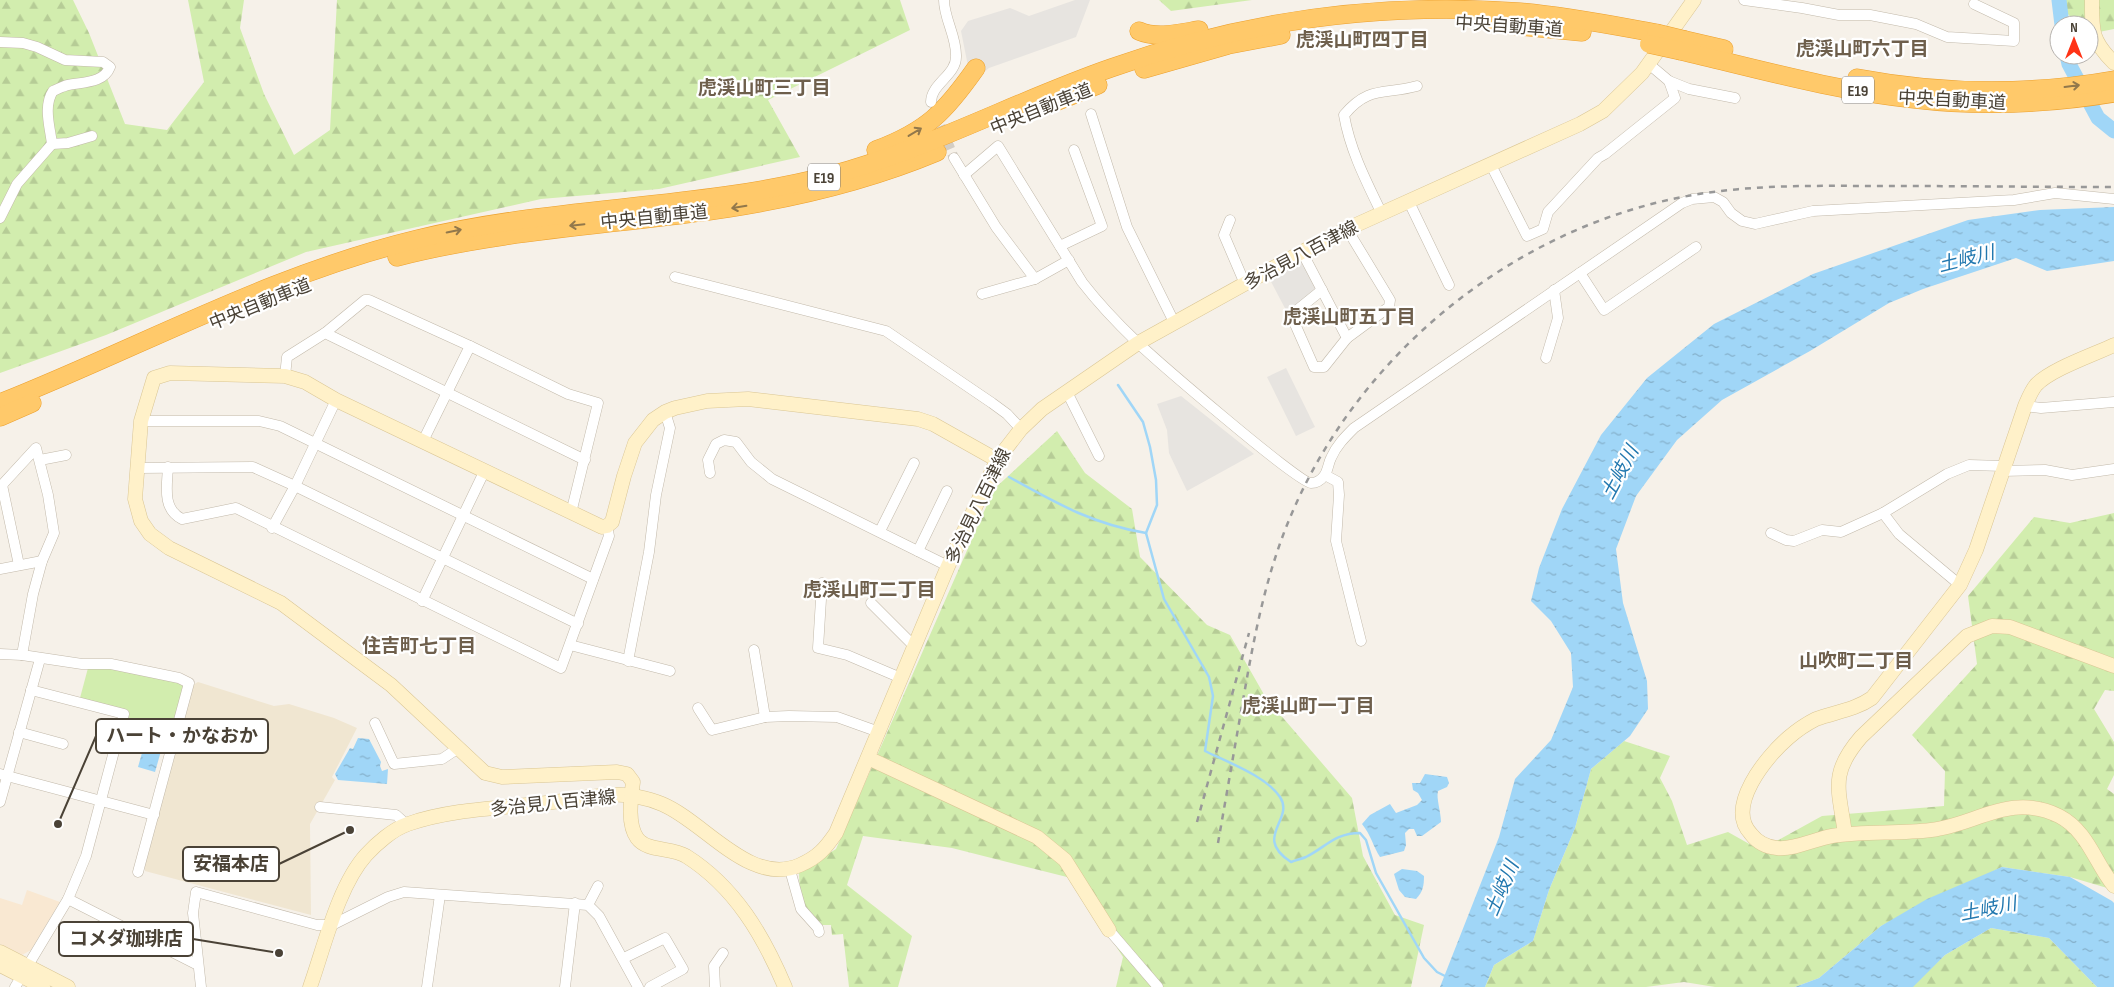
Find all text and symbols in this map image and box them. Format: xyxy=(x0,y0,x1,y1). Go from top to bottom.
street label: 中央自動車道 xyxy=(1454,12,1564,41)
north arrow xyxy=(2049,15,2099,65)
text: N xyxy=(2070,19,2078,36)
district label: 虎渓山町四丁目 xyxy=(1295,29,1429,52)
district label: 虎渓山町六丁目 xyxy=(1795,38,1929,61)
road number: E19 xyxy=(1842,76,1874,104)
district label: 虎渓山町三丁目 xyxy=(697,77,831,100)
street label: 中央自動車道 xyxy=(987,79,1095,139)
one-way arrow xyxy=(2064,81,2080,91)
street label: 中央自動車道 xyxy=(1897,87,2006,114)
one-way arrow xyxy=(908,127,922,137)
road number: E19 xyxy=(808,163,840,190)
street label: 中央自動車道 xyxy=(599,201,709,234)
one-way arrow xyxy=(731,202,747,212)
street label: 多治見八百津線 xyxy=(1241,217,1362,294)
one-way arrow xyxy=(570,220,586,230)
one-way arrow xyxy=(445,226,461,235)
water label: 土岐川 xyxy=(1936,241,1999,278)
street label: 中央自動車道 xyxy=(206,274,314,334)
district label: 虎渓山町五丁目 xyxy=(1282,306,1416,329)
water label: 土岐川 xyxy=(1597,440,1645,503)
street label: 多治見八百津線 xyxy=(941,445,1016,567)
district label: 虎渓山町二丁目 xyxy=(802,579,936,602)
district label: 住吉町七丁目 xyxy=(362,635,476,658)
district label: 山吹町二丁目 xyxy=(1799,650,1913,673)
district label: 虎渓山町一丁目 xyxy=(1241,695,1375,718)
callout: ハート・かなおか xyxy=(96,719,268,753)
text: ハート・かなおか xyxy=(106,725,258,748)
street label: 多治見八百津線 xyxy=(489,786,617,821)
callout: 安福本店 xyxy=(183,847,279,881)
text: 安福本店 xyxy=(193,853,269,876)
water label: 土岐川 xyxy=(1481,856,1525,919)
water label: 土岐川 xyxy=(1958,892,2020,926)
callout: コメダ珈琲店 xyxy=(59,922,193,956)
text: コメダ珈琲店 xyxy=(69,928,183,951)

